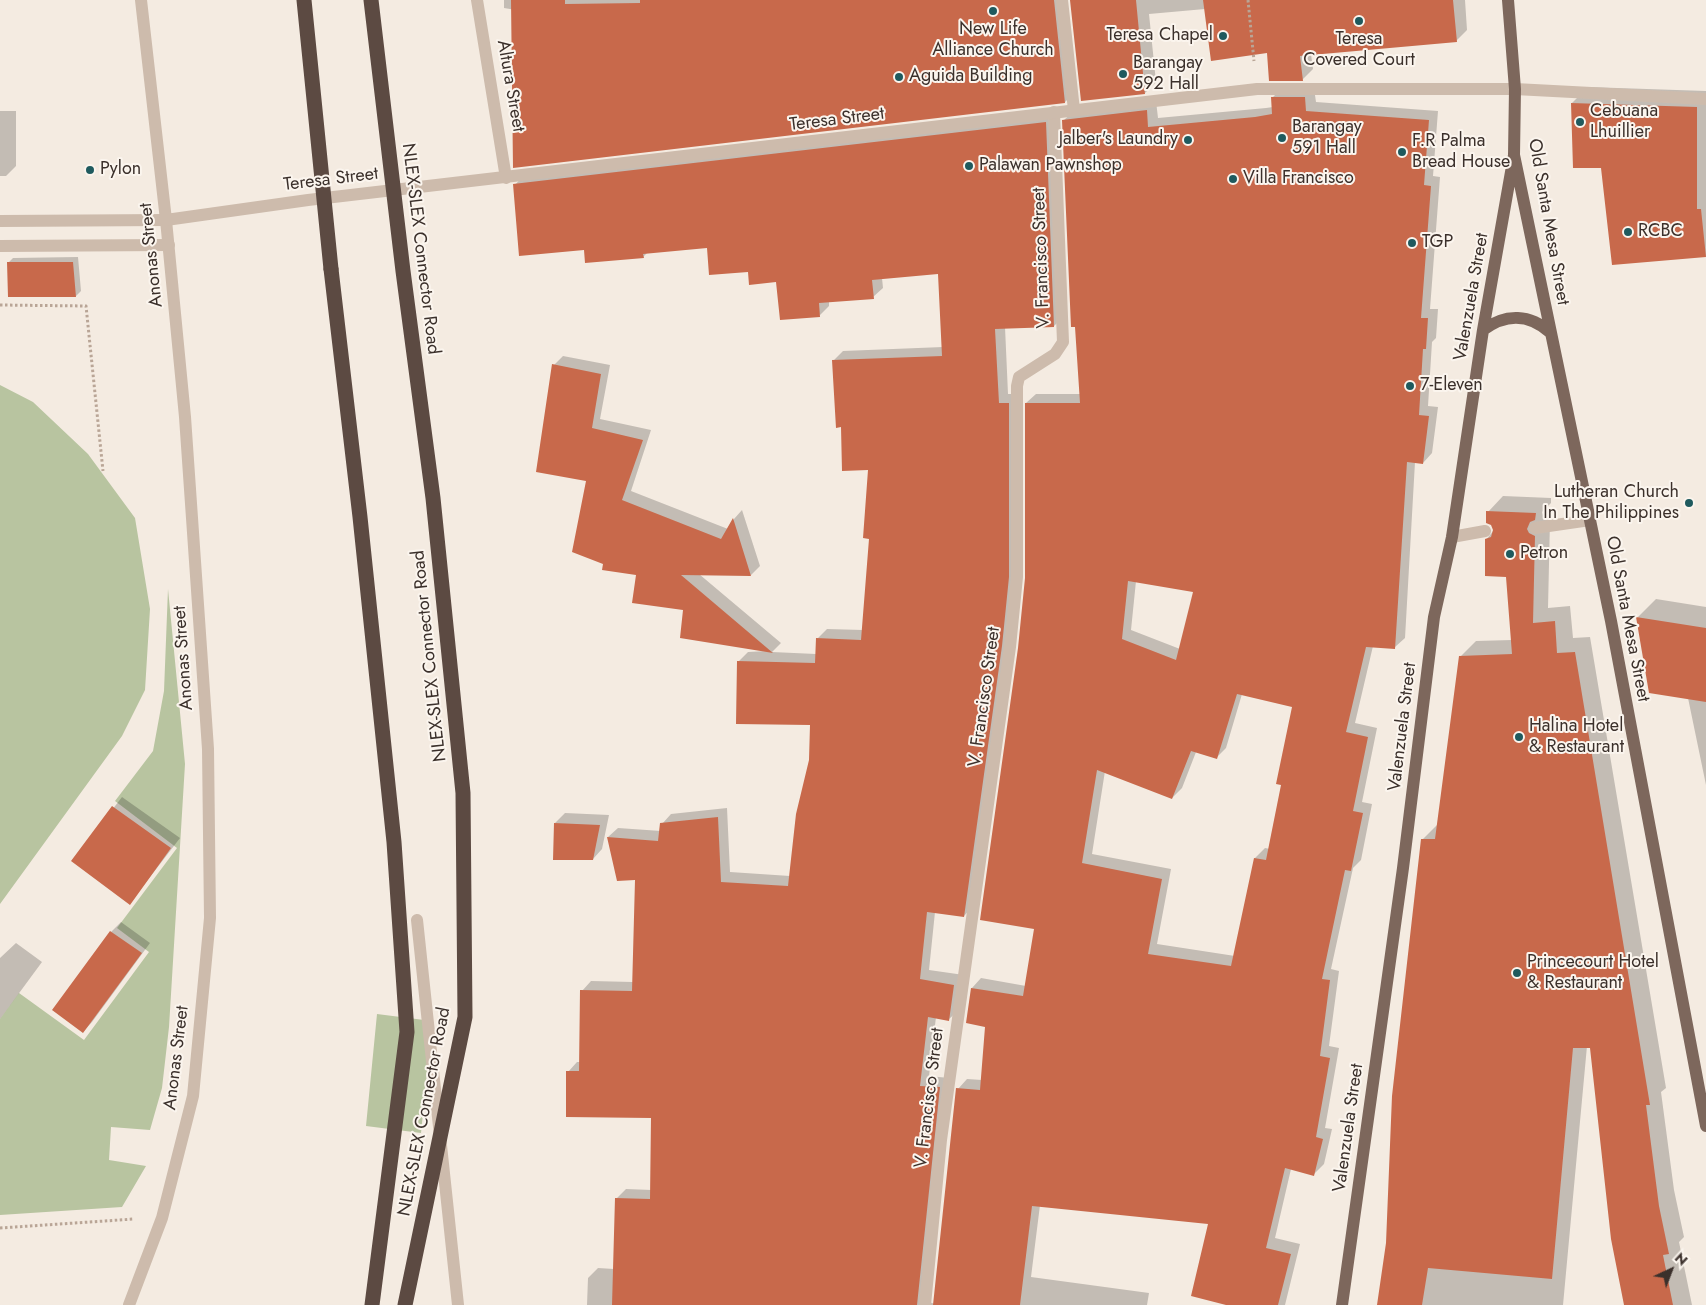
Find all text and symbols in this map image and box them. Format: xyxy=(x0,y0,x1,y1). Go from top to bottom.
marker: New Life Alliance Church xyxy=(987,5,999,17)
marker: Teresa Covered Court xyxy=(1353,15,1365,27)
place label: New Life Alliance Church xyxy=(932,19,1054,62)
place label: Teresa Chapel xyxy=(1107,25,1213,47)
place label: Teresa Covered Court xyxy=(1303,29,1415,72)
marker: Teresa Chapel xyxy=(1217,30,1229,42)
street label: Altura Street xyxy=(491,38,529,134)
place label: Barangay 592 Hall xyxy=(1133,53,1203,96)
place label: Aguida Building xyxy=(909,66,1033,88)
marker: Barangay 592 Hall xyxy=(1117,68,1129,80)
marker: Aguida Building xyxy=(893,71,905,83)
place label: Cebuana Lhuillier xyxy=(1590,101,1658,144)
street label: Teresa Street xyxy=(788,103,886,137)
marker: Cebuana Lhuillier xyxy=(1574,116,1586,128)
place label: Barangay 591 Hall xyxy=(1292,117,1362,160)
place label: Jalber's Laundry xyxy=(1059,129,1178,151)
place label: F.R Palma Bread House xyxy=(1412,131,1510,173)
marker: Barangay 591 Hall xyxy=(1276,132,1288,144)
marker: Jalber's Laundry xyxy=(1182,134,1194,146)
street label: Old Santa Mesa Street xyxy=(1523,137,1573,307)
street label: NLEX-SLEX Connector Road xyxy=(396,142,444,356)
marker: F.R Palma Bread House xyxy=(1396,146,1408,158)
place label: Palawan Pawnshop xyxy=(979,155,1122,177)
place label: Pylon xyxy=(100,159,141,181)
marker: Palawan Pawnshop xyxy=(963,160,975,172)
street label: Teresa Street xyxy=(282,163,380,197)
marker: Pylon xyxy=(84,164,96,176)
place label: Villa Francisco xyxy=(1243,168,1354,190)
marker: Villa Francisco xyxy=(1227,173,1239,185)
street label: V. Francisco Street xyxy=(1029,187,1055,329)
street label: Anonas Street xyxy=(136,202,168,308)
place label: RCBC xyxy=(1638,221,1683,243)
marker: RCBC xyxy=(1622,226,1634,238)
street label: Valenzuela Street xyxy=(1450,231,1494,363)
place label: TGP xyxy=(1422,232,1453,254)
marker: TGP xyxy=(1406,237,1418,249)
place label: 7-Eleven xyxy=(1420,375,1483,397)
marker: 7-Eleven xyxy=(1404,380,1416,392)
place label: Lutheran Church In The Philippines xyxy=(1543,482,1679,524)
marker: Lutheran Church In The Philippines xyxy=(1683,497,1695,509)
street label: Old Santa Mesa Street xyxy=(1600,534,1654,704)
place label: Petron xyxy=(1520,543,1568,565)
marker: Petron xyxy=(1504,548,1516,560)
street label: NLEX-SLEX Connector Road xyxy=(408,549,452,763)
street label: Anonas Street xyxy=(170,605,198,711)
street label: V. Francisco Street xyxy=(964,626,1006,768)
street label: Valenzuela Street xyxy=(1384,661,1422,793)
place label: Halina Hotel & Restaurant xyxy=(1529,716,1624,759)
marker: Halina Hotel & Restaurant xyxy=(1513,731,1525,743)
place label: Princecourt Hotel & Restaurant xyxy=(1527,952,1659,994)
marker: Princecourt Hotel & Restaurant xyxy=(1511,967,1523,979)
street label: Anonas Street xyxy=(160,1005,194,1111)
street label: NLEX-SLEX Connector Road xyxy=(394,1006,456,1218)
street label: V. Francisco Street xyxy=(911,1027,949,1169)
street label: Valenzuela Street xyxy=(1329,1062,1369,1194)
north arrow xyxy=(1646,1245,1696,1295)
text: N xyxy=(1670,1248,1692,1270)

